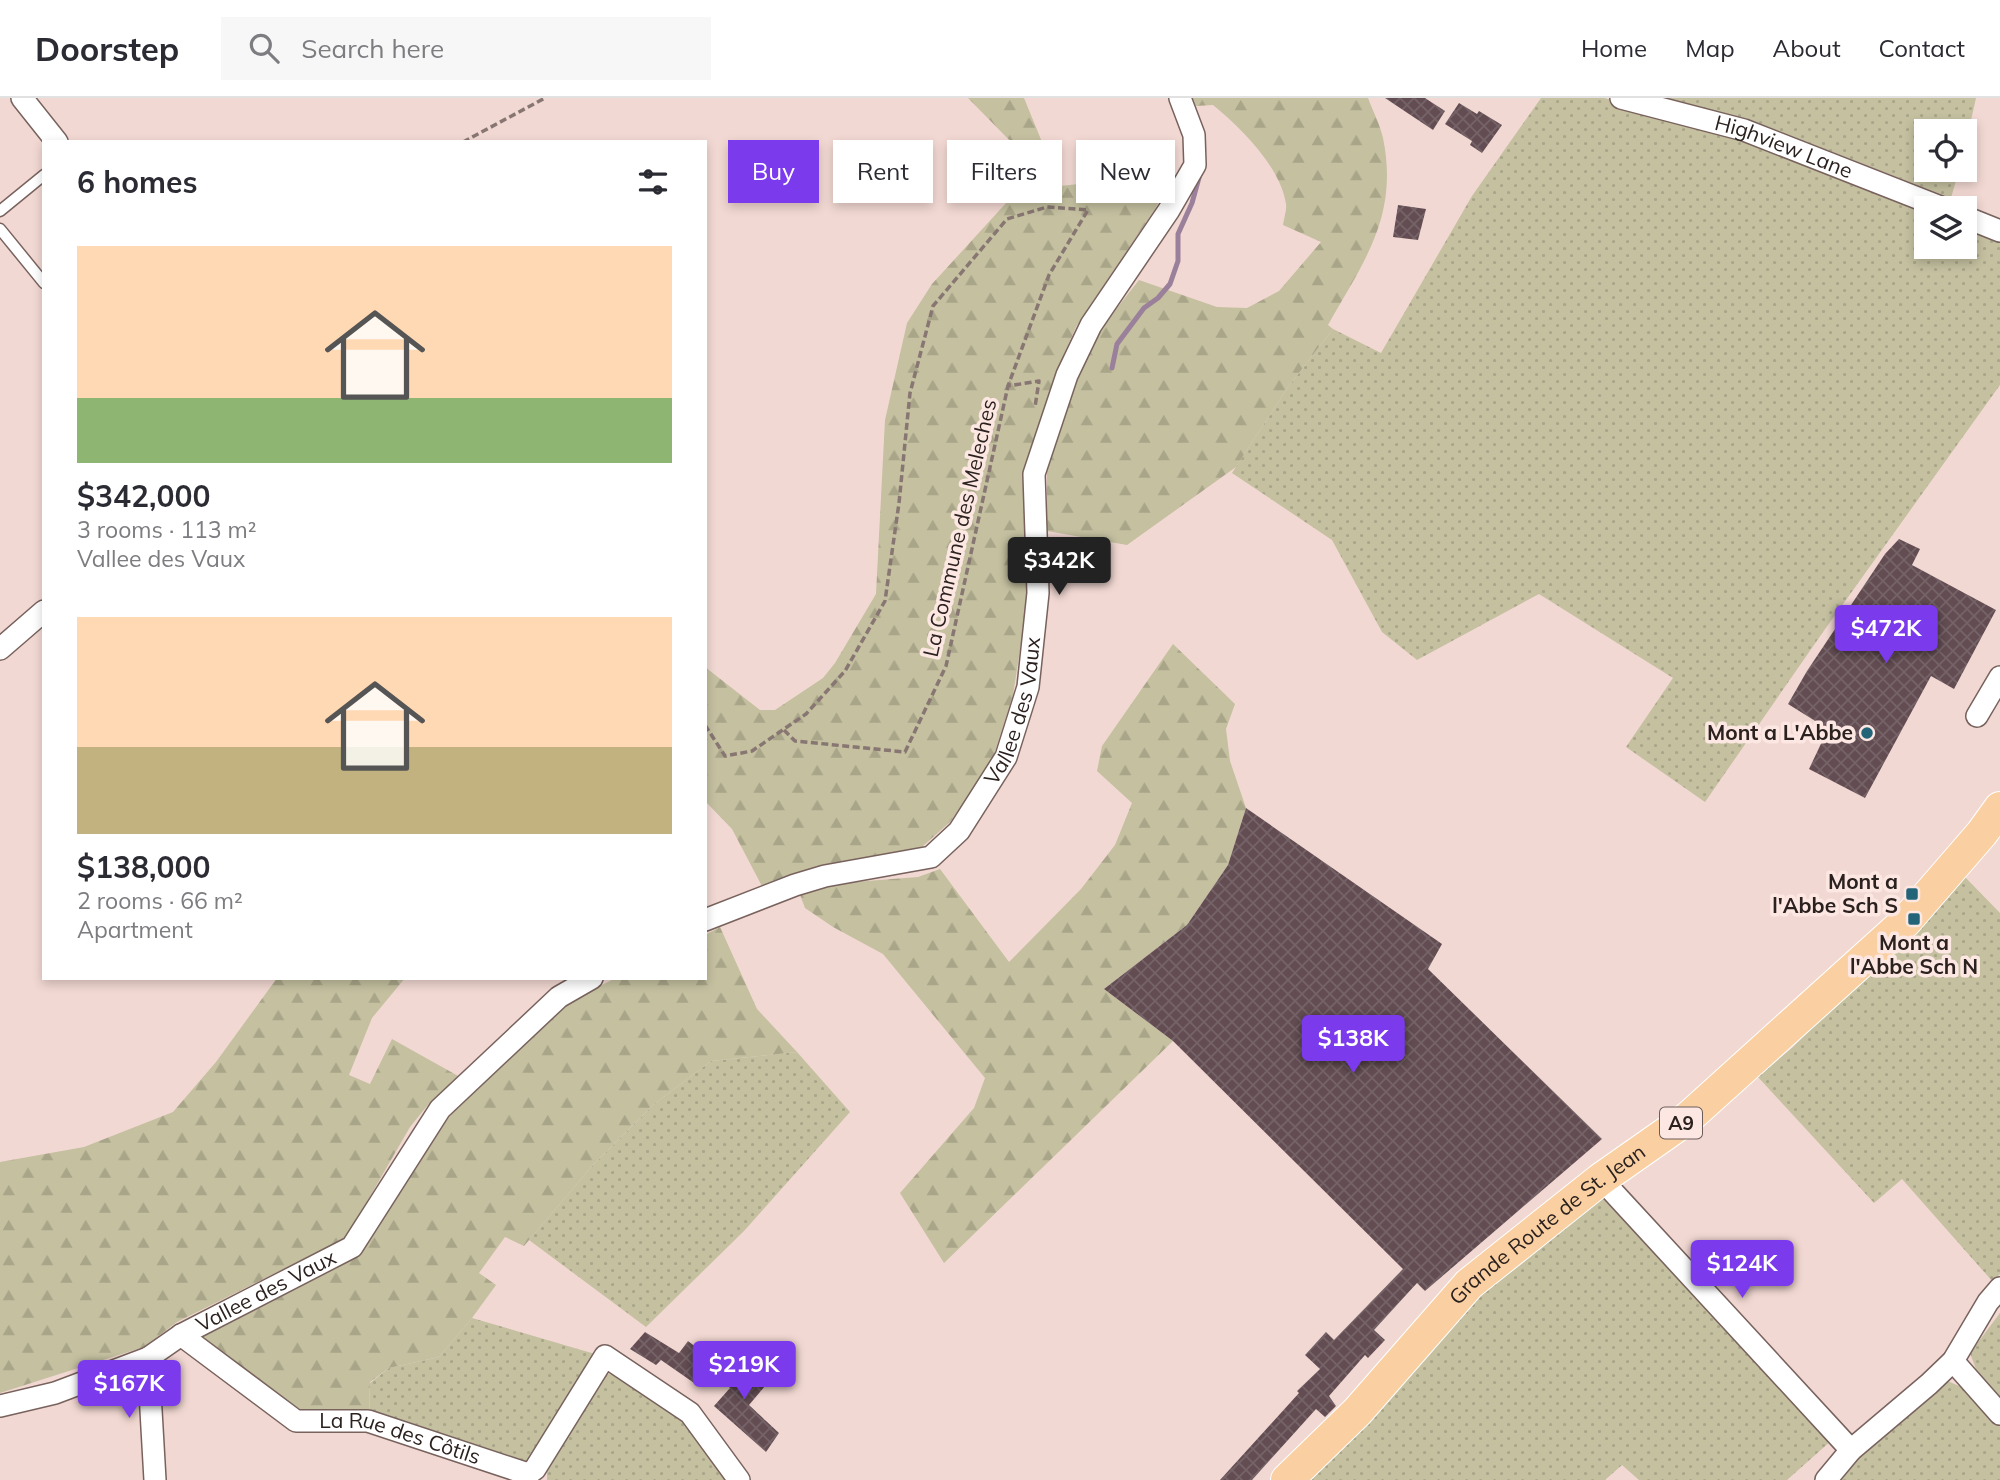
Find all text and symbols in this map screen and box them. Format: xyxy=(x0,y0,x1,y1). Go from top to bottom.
search box xyxy=(221,17,711,80)
text: Doorstep xyxy=(35,28,179,69)
icon: search xyxy=(245,29,283,67)
text: Search here xyxy=(301,32,444,65)
text: Home xyxy=(1581,33,1647,63)
text: Map xyxy=(1685,33,1735,63)
text: About xyxy=(1773,33,1841,63)
text: Contact xyxy=(1879,33,1965,63)
street label: Highview Lane xyxy=(1712,109,1857,183)
map controls xyxy=(1914,119,1977,259)
button: locate xyxy=(1914,119,1977,182)
chip: Buy xyxy=(728,140,819,203)
chip: Rent xyxy=(833,140,933,203)
chip: Filters xyxy=(947,140,1062,203)
chip: New xyxy=(1076,140,1175,203)
text: 6 homes xyxy=(77,163,198,201)
icon: filters xyxy=(634,163,672,201)
button: layers xyxy=(1914,196,1977,259)
icon: home xyxy=(312,292,438,418)
street label: La Commune des Meleches xyxy=(917,396,1001,659)
text: $342,000 xyxy=(77,477,210,515)
text: 3 rooms · 113 m² xyxy=(77,515,257,544)
pin: $342K xyxy=(1010,538,1108,597)
text: Vallee des Vaux xyxy=(77,544,245,573)
text: $342K xyxy=(1024,545,1094,574)
pin: $472K xyxy=(1837,606,1935,665)
text: $472K xyxy=(1851,613,1921,642)
street label: Vallee des Vaux xyxy=(978,636,1045,789)
icon: home xyxy=(312,663,438,789)
place label: Mont a L'Abbe xyxy=(1707,719,1853,745)
marker: Mont a L'Abbe xyxy=(1859,725,1875,741)
text: $138,000 xyxy=(77,848,210,886)
place label: Mont a l'Abbe Sch S xyxy=(1772,868,1898,918)
text: 2 rooms · 66 m² xyxy=(77,886,243,915)
marker: Mont a l'Abbe Sch S xyxy=(1904,886,1920,902)
marker: Mont a l'Abbe Sch N xyxy=(1906,911,1922,927)
text: Apartment xyxy=(77,915,193,944)
place label: Mont a l'Abbe Sch N xyxy=(1850,929,1978,979)
pin: $138K xyxy=(1304,1016,1402,1075)
text: $138K xyxy=(1318,1023,1388,1052)
road number: A9 xyxy=(1660,1107,1702,1138)
street label: Grande Route de St. Jean xyxy=(1443,1138,1650,1310)
pin: $124K xyxy=(1693,1240,1791,1300)
street label: Vallee des Vaux xyxy=(191,1243,340,1337)
text: $124K xyxy=(1707,1248,1777,1277)
pin: $219K xyxy=(695,1342,793,1401)
text: $219K xyxy=(709,1349,779,1378)
pin: $167K xyxy=(80,1360,178,1420)
text: $167K xyxy=(94,1368,164,1397)
street label: La Rue des Côtils xyxy=(319,1406,484,1469)

